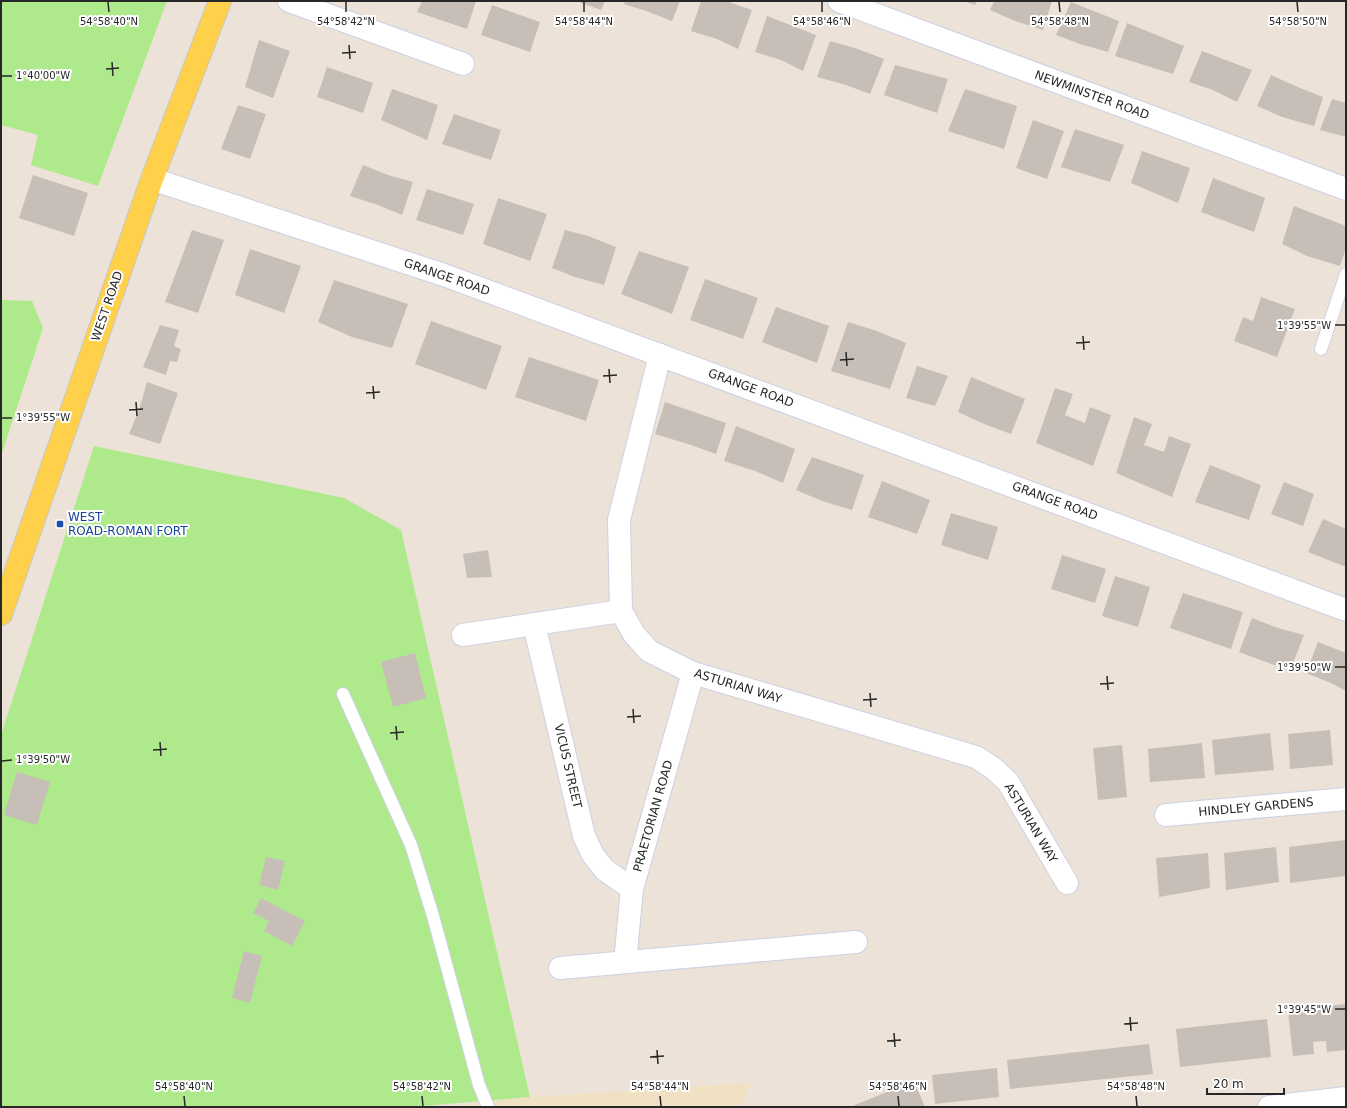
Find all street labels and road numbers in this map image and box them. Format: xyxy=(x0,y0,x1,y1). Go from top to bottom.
street label: NEWMINSTER ROAD xyxy=(1033,68,1151,122)
street label: GRANGE ROAD xyxy=(402,256,492,298)
street label: WEST ROAD xyxy=(88,269,126,343)
street label: GRANGE ROAD xyxy=(706,366,796,410)
street label: GRANGE ROAD xyxy=(1010,479,1100,523)
street label: ASTURIAN WAY xyxy=(693,666,784,706)
street label: VICUS STREET xyxy=(551,722,585,810)
street label: PRAETORIAN ROAD xyxy=(630,759,676,873)
street label: ASTURIAN WAY xyxy=(1002,781,1061,866)
street label: HINDLEY GARDENS xyxy=(1198,795,1314,819)

